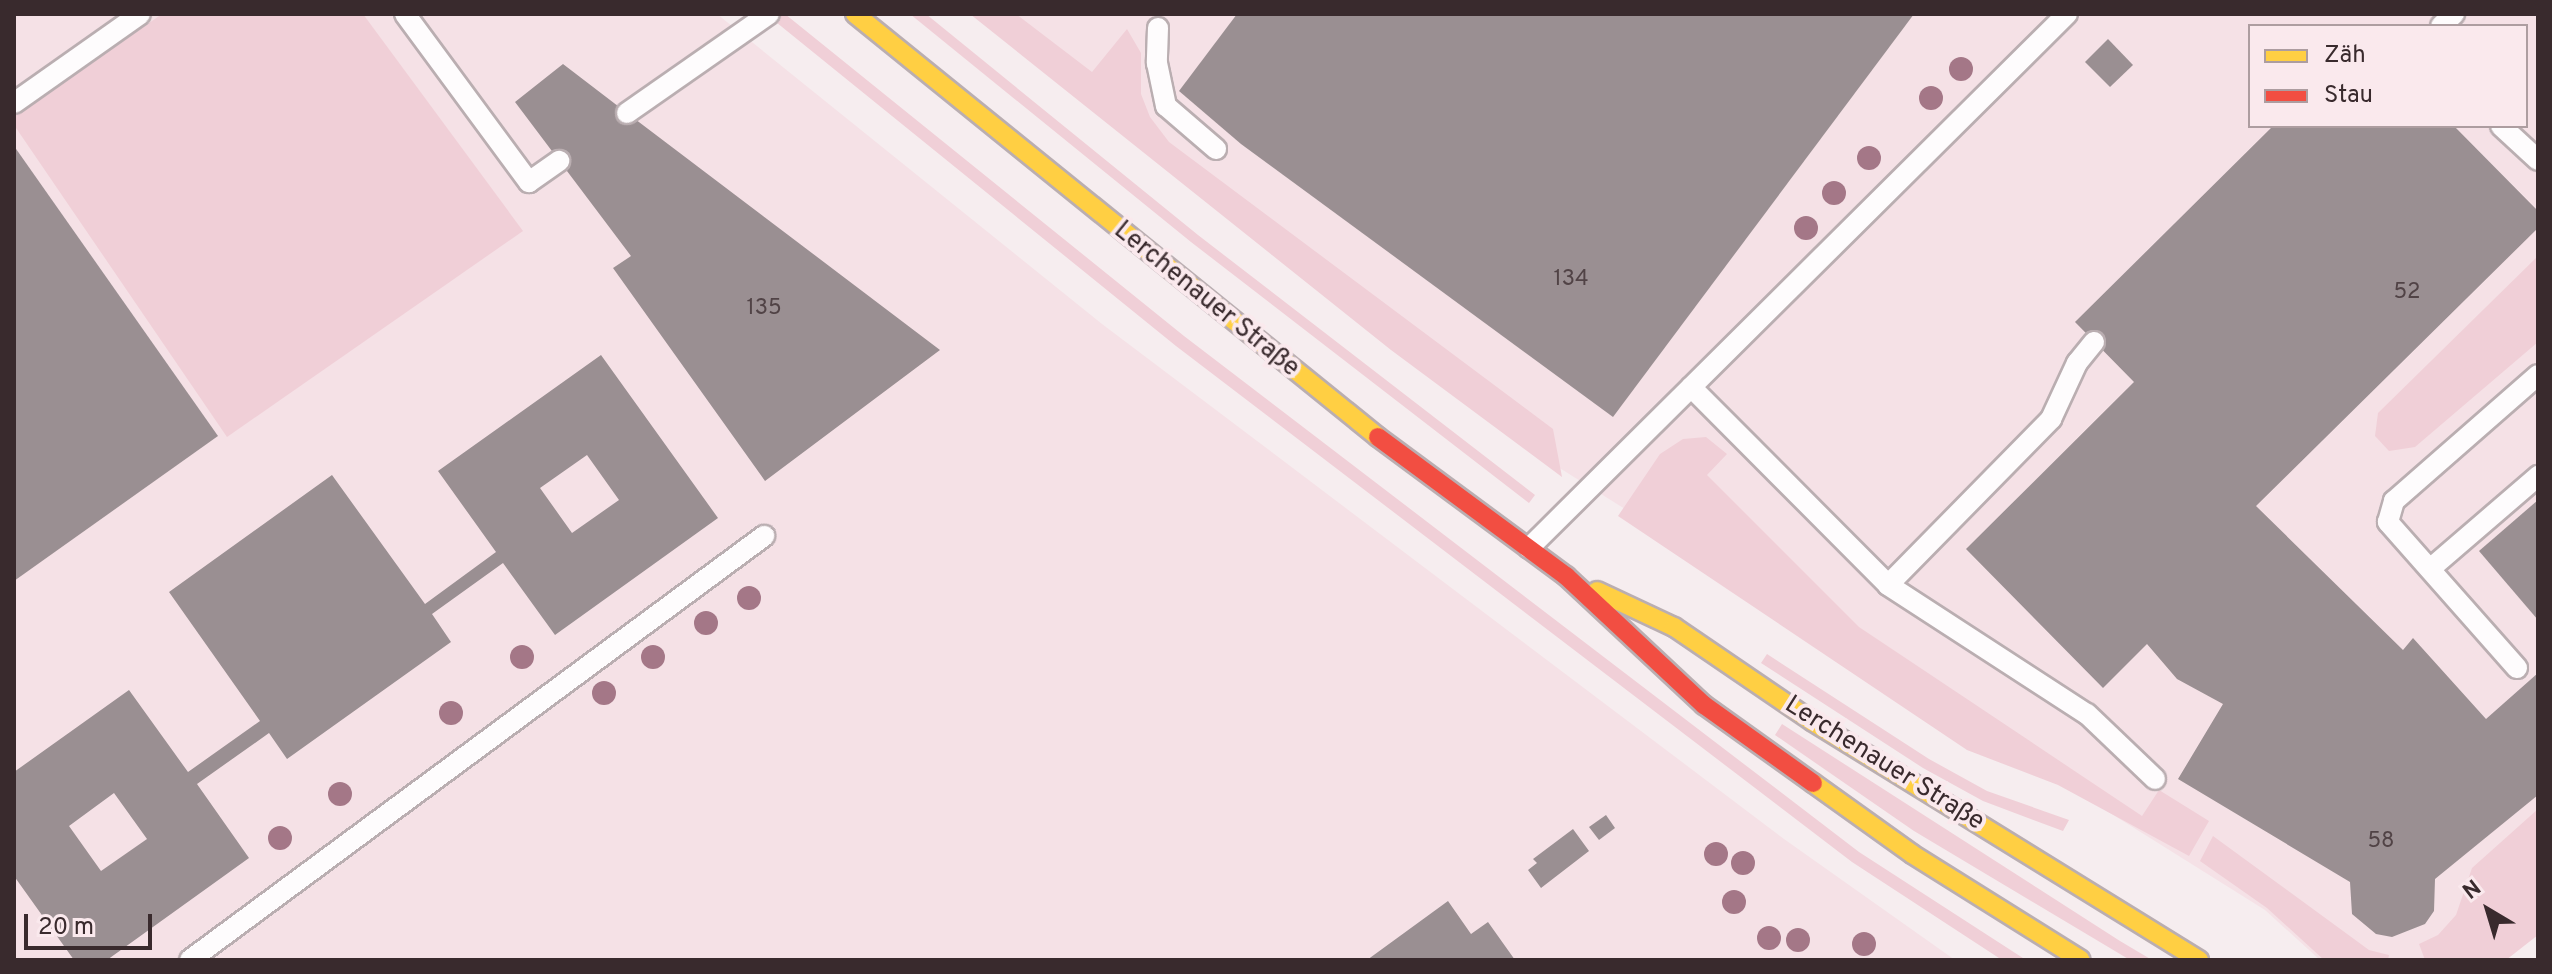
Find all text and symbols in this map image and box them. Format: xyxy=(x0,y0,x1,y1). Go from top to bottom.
legend xyxy=(2248,24,2528,128)
text: Zäh xyxy=(2324,41,2366,71)
text: Stau xyxy=(2324,81,2373,111)
street label: Lerchenauer Straße xyxy=(1107,216,1305,384)
house number: 134 xyxy=(1553,267,1589,293)
house number: 52 xyxy=(2393,280,2421,306)
house number: 135 xyxy=(746,296,782,322)
street label: Lerchenauer Straße xyxy=(1778,690,1990,838)
house number: 58 xyxy=(2367,829,2395,855)
north arrow xyxy=(2448,870,2528,950)
text: N xyxy=(2458,875,2487,906)
scale bar xyxy=(28,898,156,948)
text: 20 m xyxy=(38,913,94,943)

